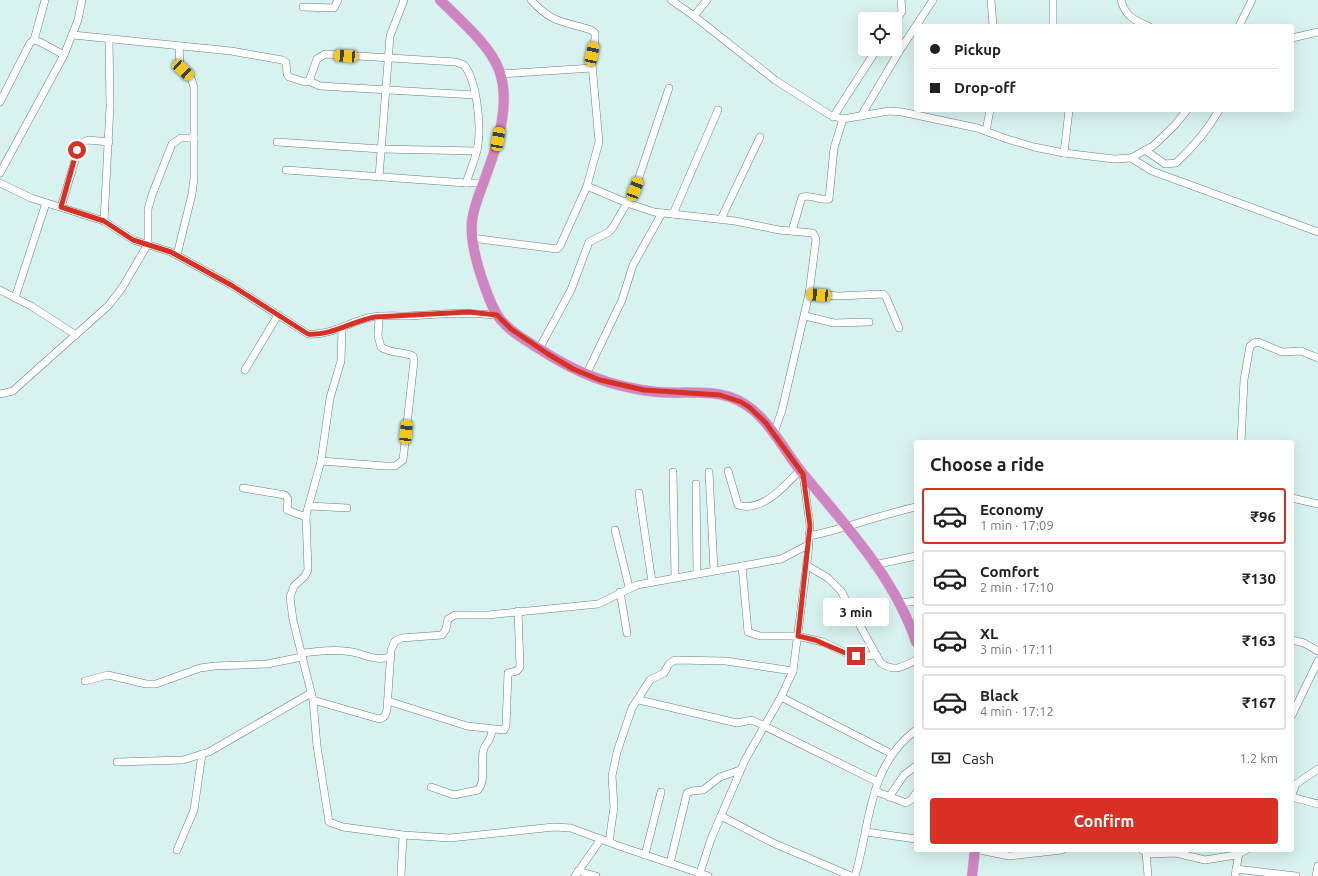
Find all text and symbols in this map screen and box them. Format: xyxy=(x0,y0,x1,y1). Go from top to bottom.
map controls xyxy=(858,12,902,56)
button: locate xyxy=(858,12,902,56)
car xyxy=(584,41,600,67)
text: Pickup xyxy=(954,41,1001,58)
car xyxy=(334,49,358,63)
car xyxy=(170,57,196,83)
text: Drop-off xyxy=(954,79,1016,96)
car xyxy=(490,126,506,152)
route start xyxy=(68,141,86,159)
car xyxy=(625,176,645,202)
car xyxy=(807,288,831,302)
car xyxy=(399,419,413,445)
text: Choose a ride xyxy=(930,454,1044,474)
icon: car xyxy=(932,498,968,534)
text: Economy xyxy=(980,501,1044,518)
text: ₹96 xyxy=(1251,508,1276,525)
text: 1 min · 17:09 xyxy=(980,518,1054,532)
icon: car xyxy=(932,560,968,596)
text: Comfort xyxy=(980,563,1039,580)
text: ₹130 xyxy=(1242,570,1276,587)
text: 2 min · 17:10 xyxy=(980,580,1054,594)
callout: 3 min xyxy=(823,598,889,626)
text: 3 min xyxy=(840,605,872,619)
icon: car xyxy=(932,622,968,658)
text: XL xyxy=(980,625,998,642)
text: ₹163 xyxy=(1242,632,1276,649)
text: 3 min · 17:11 xyxy=(980,642,1054,656)
route end xyxy=(847,647,865,665)
icon: car xyxy=(932,684,968,720)
text: Black xyxy=(980,687,1019,704)
text: ₹167 xyxy=(1242,694,1276,711)
text: 4 min · 17:12 xyxy=(980,704,1054,718)
icon: cash xyxy=(930,747,952,769)
text: Cash xyxy=(962,750,994,767)
text: 1.2 km xyxy=(1239,751,1278,765)
button: Confirm xyxy=(930,798,1278,844)

